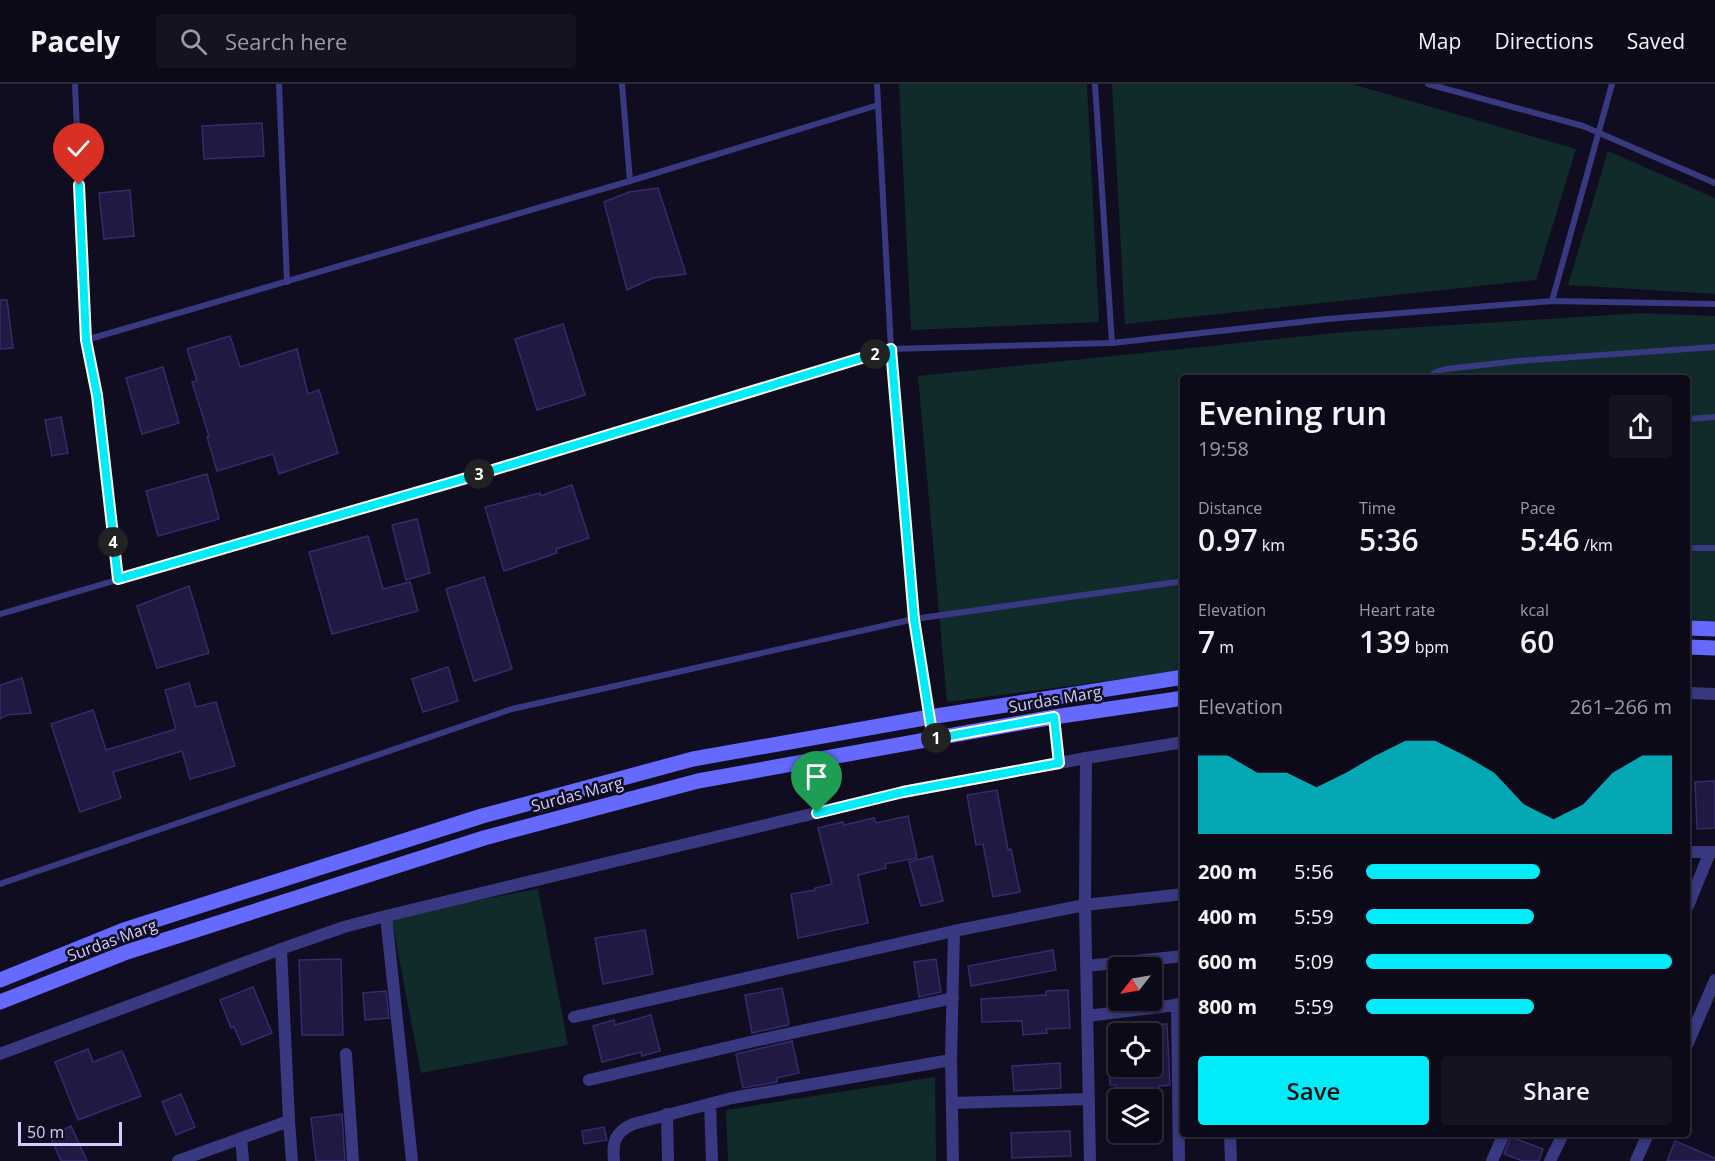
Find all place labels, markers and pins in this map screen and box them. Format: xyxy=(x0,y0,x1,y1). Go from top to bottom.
pin xyxy=(53,123,104,185)
pin: 2 xyxy=(860,339,890,369)
pin: 3 xyxy=(464,459,494,489)
pin: 4 xyxy=(98,527,128,557)
pin: 1 xyxy=(921,723,951,753)
pin xyxy=(791,751,842,813)

